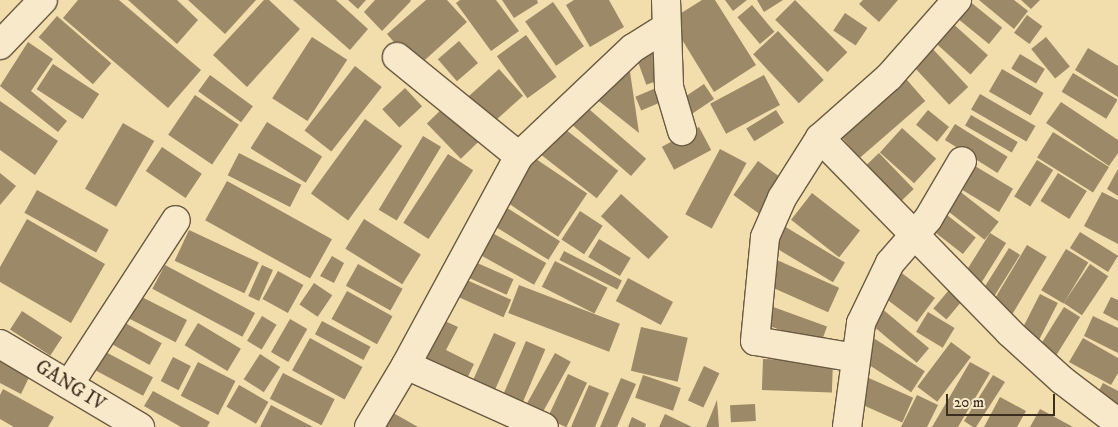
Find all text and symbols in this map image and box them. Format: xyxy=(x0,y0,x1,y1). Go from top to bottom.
street label: GANG IV xyxy=(31,356,109,416)
scale bar xyxy=(948,384,1057,416)
text: 20 m xyxy=(954,393,984,412)

